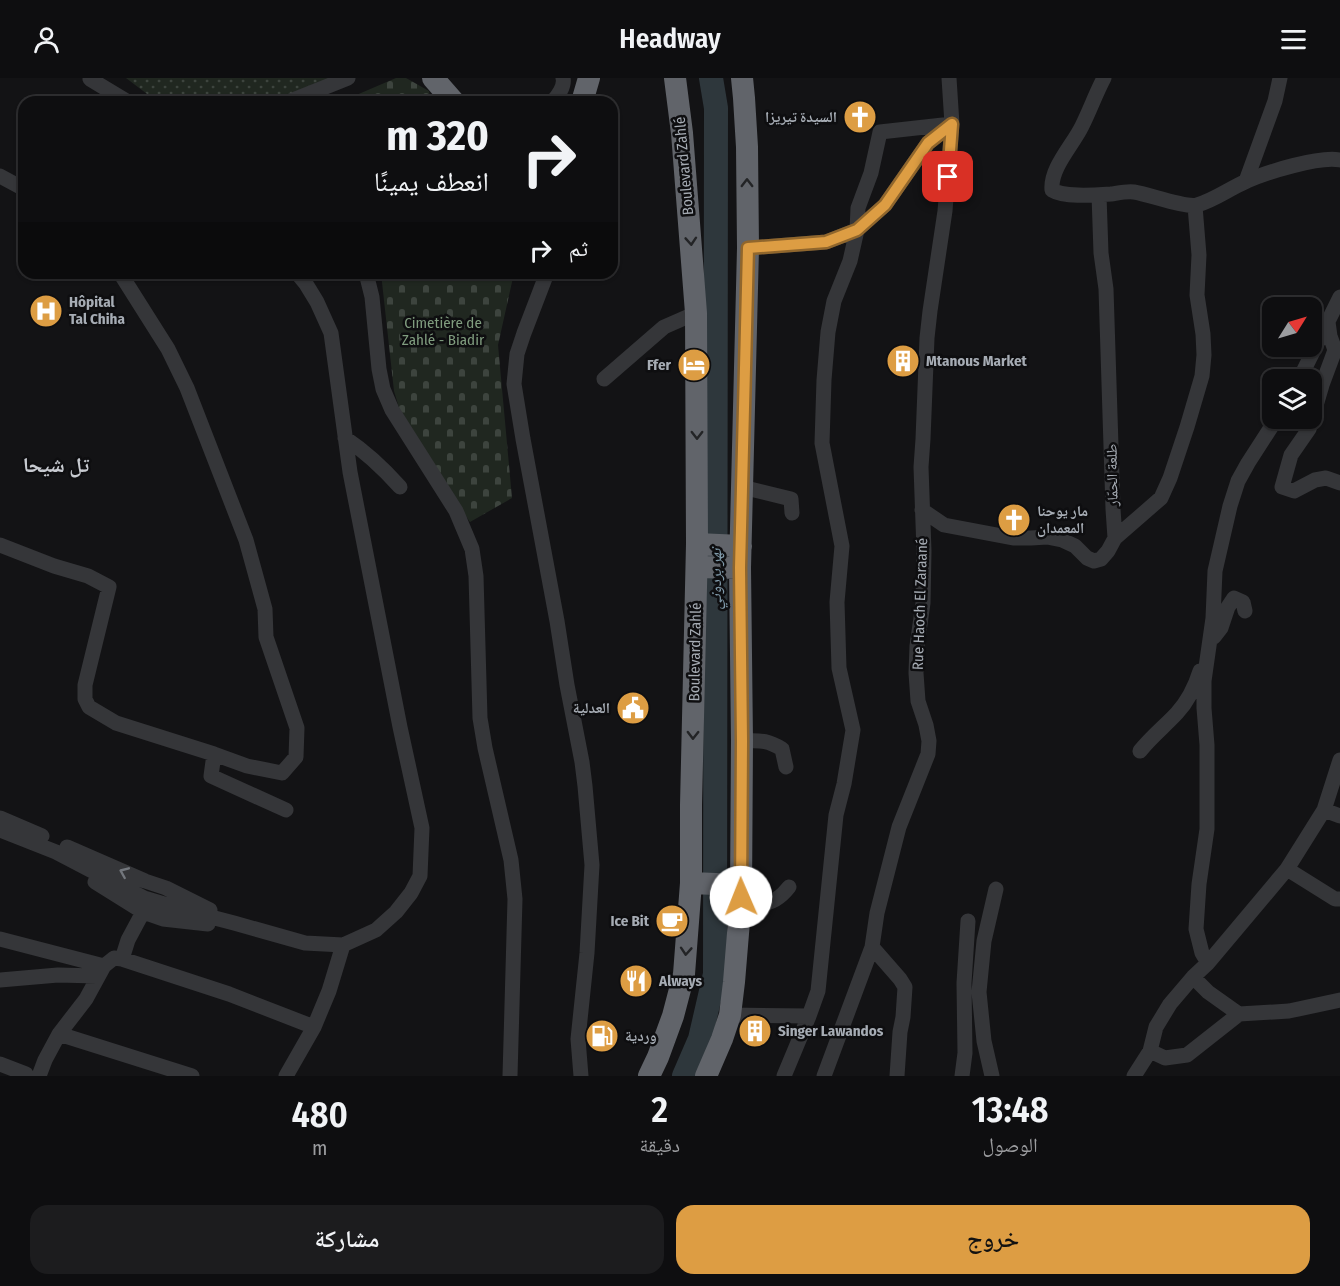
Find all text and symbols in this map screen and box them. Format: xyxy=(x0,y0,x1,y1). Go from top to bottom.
icon: person xyxy=(30,23,63,56)
text: Headway xyxy=(619,23,721,55)
icon: menu xyxy=(1277,23,1310,56)
church icon: السيدة تيريزا xyxy=(842,99,878,135)
place label: السيدة تيريزا xyxy=(765,108,837,126)
text: 320 m xyxy=(386,111,489,161)
street label: Boulevard Zahlé xyxy=(671,116,697,216)
icon: right xyxy=(510,120,588,198)
pin xyxy=(922,151,973,202)
icon: arrive xyxy=(931,160,964,193)
text: انعطف يمينًا xyxy=(374,166,489,198)
one-way arrow xyxy=(741,178,753,187)
icon: right xyxy=(524,234,557,267)
text: ثم xyxy=(569,235,588,262)
one-way arrow xyxy=(684,236,697,245)
hospital icon: Hôpital Tal Chiha xyxy=(28,293,64,329)
place label: Hôpital Tal Chiha xyxy=(69,293,125,328)
north arrow xyxy=(1262,297,1322,357)
map controls xyxy=(1262,297,1322,429)
park label: Cimetière de Zahlé - Biadir xyxy=(402,314,485,349)
building icon: Mtanous Market xyxy=(885,343,921,379)
hotel icon: Ffer xyxy=(676,347,712,383)
place label: Mtanous Market xyxy=(926,352,1028,370)
place label: Ffer xyxy=(647,356,671,374)
button: layers xyxy=(1262,369,1322,429)
one-way arrow xyxy=(691,431,703,440)
street label: طلعة الحمّار xyxy=(1102,443,1122,507)
district label: تل شيحا xyxy=(23,452,90,478)
church icon: مار يوحنا المعمدان xyxy=(996,502,1032,538)
place label: مار يوحنا المعمدان xyxy=(1037,502,1088,537)
street label: Rue Haoch El Zaraané xyxy=(909,537,931,671)
water label: نهر بردوني xyxy=(706,546,728,610)
street label: Boulevard Zahlé xyxy=(685,602,705,702)
public building icon: العدلية xyxy=(615,690,651,726)
place label: العدلية xyxy=(573,699,610,717)
one-way arrow xyxy=(686,731,699,740)
position arrow xyxy=(709,865,773,929)
one-way arrow xyxy=(119,867,130,879)
cafe icon: Ice Bit xyxy=(654,903,690,939)
place label: Ice Bit xyxy=(610,912,650,930)
one-way arrow xyxy=(680,947,693,956)
restaurant icon: Always xyxy=(618,963,654,999)
place label: Always xyxy=(658,972,703,990)
building icon: Singer Lawandos xyxy=(737,1013,773,1049)
fuel station icon: وردية xyxy=(584,1018,620,1054)
place label: Singer Lawandos xyxy=(778,1022,884,1040)
place label: وردية xyxy=(625,1027,657,1045)
text: 2 xyxy=(652,1088,668,1132)
text: 13:48 xyxy=(972,1088,1049,1132)
text: 480 xyxy=(292,1093,348,1137)
text: دقيقة xyxy=(639,1133,680,1157)
text: الوصول xyxy=(982,1133,1038,1157)
text: m xyxy=(312,1136,327,1160)
button: مشاركة xyxy=(30,1205,664,1274)
button: خروج xyxy=(676,1205,1310,1274)

